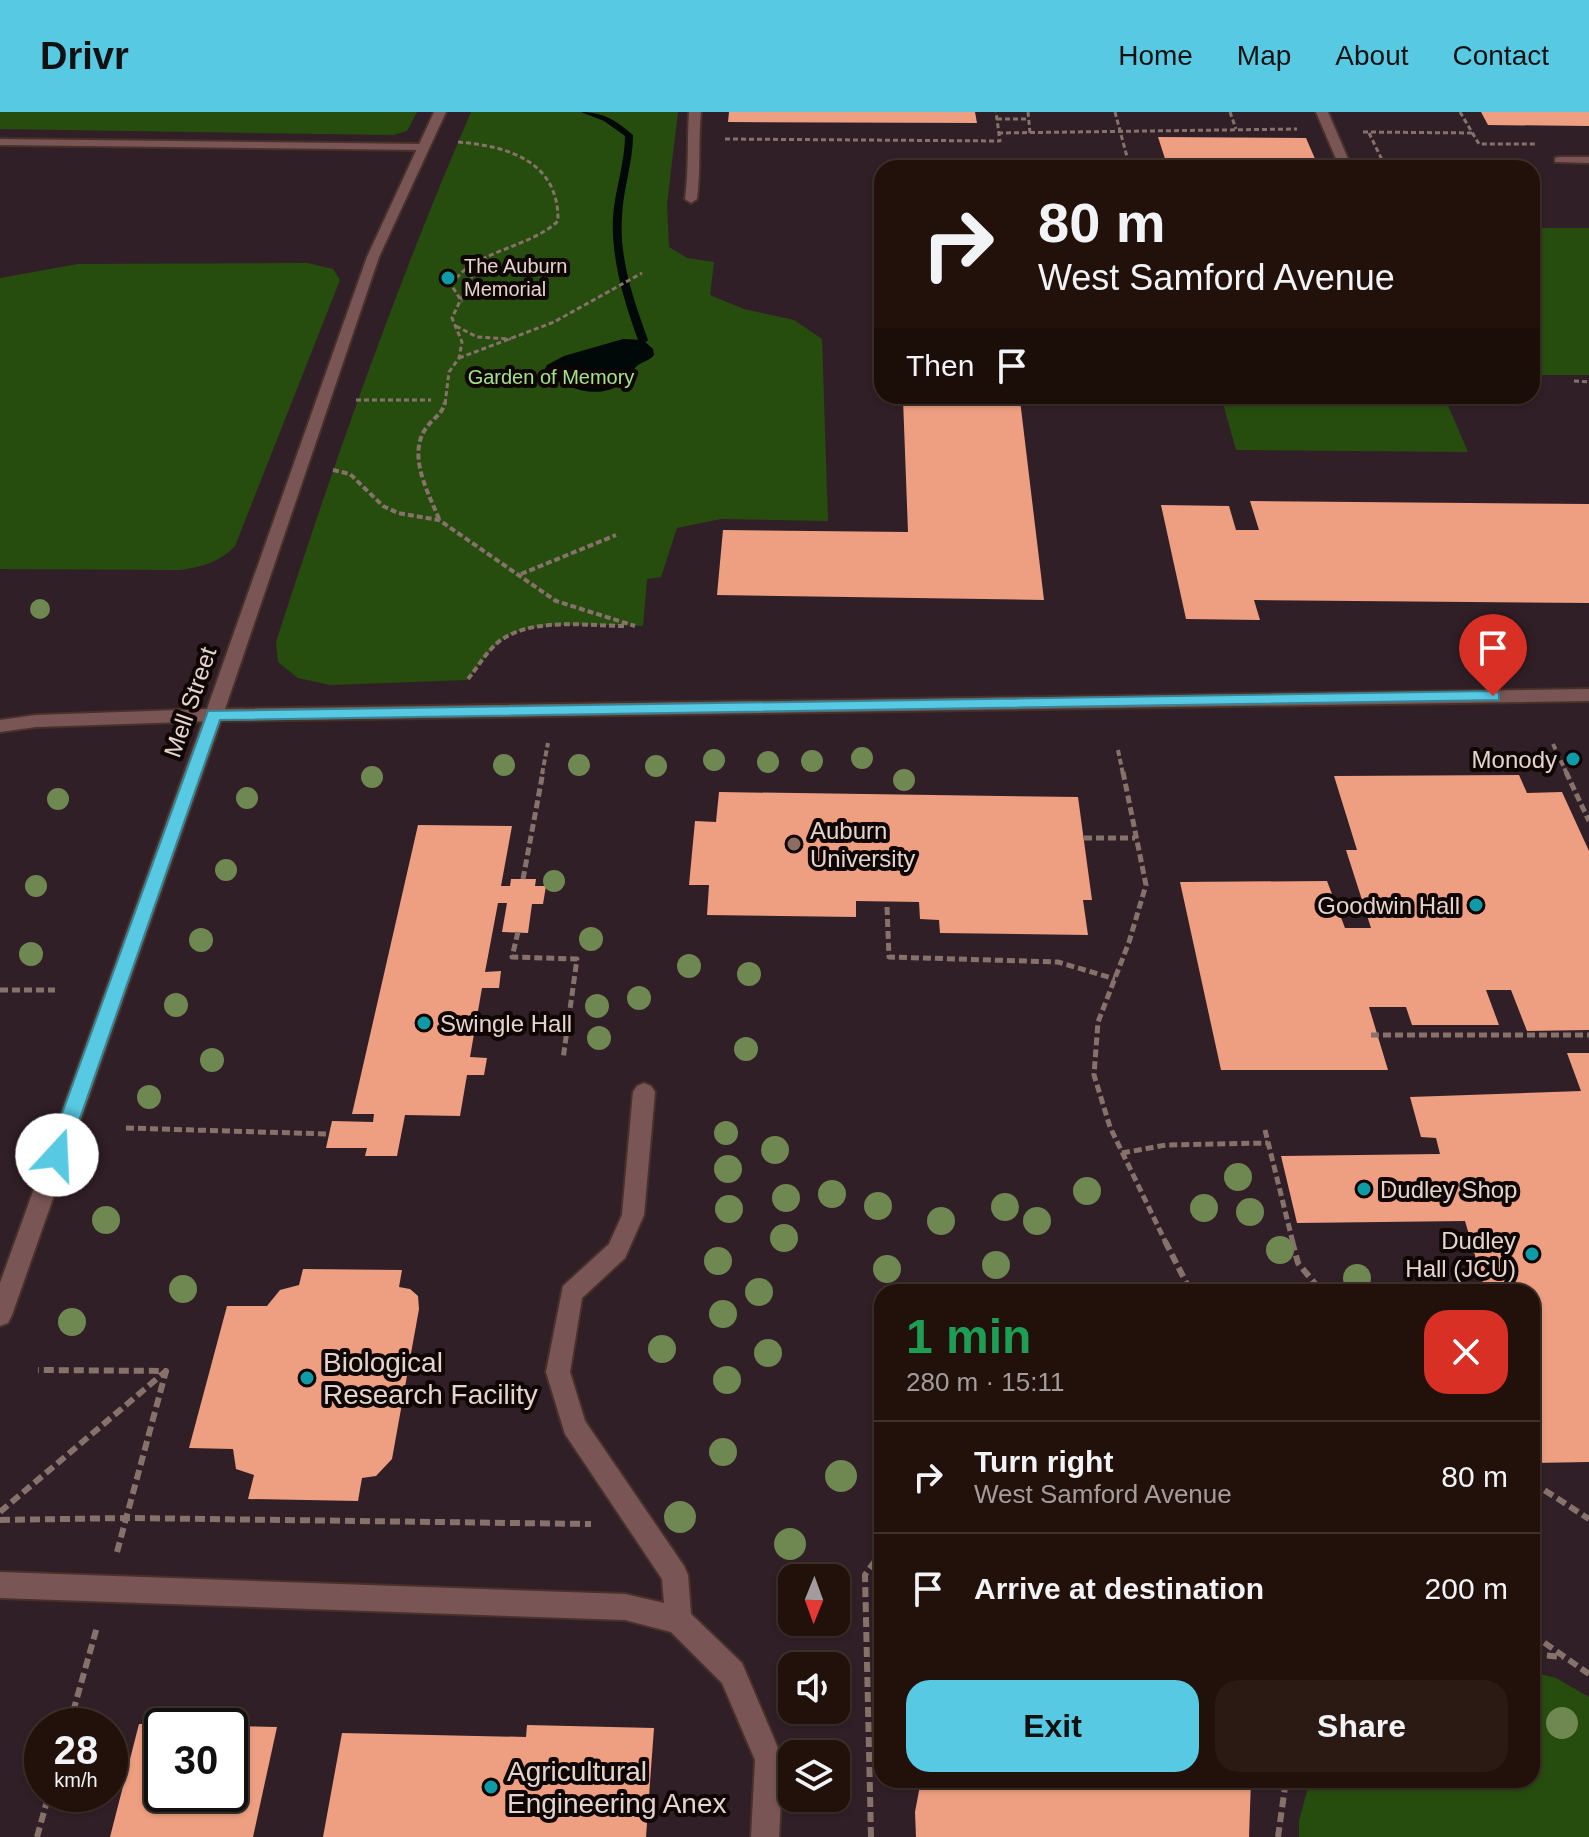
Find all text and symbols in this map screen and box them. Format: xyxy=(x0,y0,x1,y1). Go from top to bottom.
text: Drivr xyxy=(40,35,129,77)
text: Home xyxy=(1118,40,1193,71)
text: Map xyxy=(1237,40,1291,71)
text: About xyxy=(1335,40,1409,71)
text: Contact xyxy=(1453,40,1549,71)
text: 80 m xyxy=(1038,191,1166,254)
icon: right xyxy=(906,192,1010,296)
place label: The Auburn Memorial xyxy=(464,255,567,300)
text: West Samford Avenue xyxy=(1038,257,1395,298)
marker: The Auburn Memorial xyxy=(439,269,457,287)
icon: arrive xyxy=(990,344,1034,388)
text: Then xyxy=(906,349,974,382)
park label: Garden of Memory xyxy=(468,366,634,388)
pin xyxy=(1459,614,1527,696)
icon: arrive xyxy=(1471,626,1515,670)
street label: Mell Street xyxy=(159,643,222,761)
place label: Monody xyxy=(1472,746,1557,773)
marker: Monody xyxy=(1564,750,1582,768)
place label: Auburn University xyxy=(810,817,915,872)
marker: Auburn University xyxy=(785,835,803,853)
place label: Goodwin Hall xyxy=(1317,892,1460,919)
marker: Goodwin Hall xyxy=(1467,896,1485,914)
place label: Swingle Hall xyxy=(440,1010,572,1037)
marker: Swingle Hall xyxy=(415,1014,433,1032)
position arrow xyxy=(15,1113,99,1197)
place label: Dudley Shop xyxy=(1380,1176,1517,1203)
marker: Dudley Shop xyxy=(1355,1180,1373,1198)
place label: Dudley Hall (JCU) xyxy=(1405,1227,1516,1282)
marker: Dudley Hall (JCU) xyxy=(1523,1245,1541,1263)
text: 1 min xyxy=(906,1310,1031,1363)
button: close xyxy=(1424,1310,1508,1394)
place label: Biological Research Facility xyxy=(323,1347,538,1410)
text: 280 m · 15:11 xyxy=(906,1367,1065,1397)
marker: Biological Research Facility xyxy=(298,1369,316,1387)
text: Turn right xyxy=(974,1445,1113,1478)
icon: right xyxy=(906,1455,950,1499)
text: 80 m xyxy=(1441,1460,1508,1493)
text: West Samford Avenue xyxy=(974,1479,1232,1509)
north arrow xyxy=(778,1564,850,1636)
map controls xyxy=(778,1564,850,1812)
icon: arrive xyxy=(906,1567,950,1611)
text: Arrive at destination xyxy=(974,1572,1264,1605)
text: 200 m xyxy=(1425,1572,1508,1605)
button: sound xyxy=(778,1652,850,1724)
button: Exit xyxy=(906,1680,1199,1772)
button: Share xyxy=(1215,1680,1508,1772)
speed limit sign: 30 xyxy=(144,1708,248,1812)
text: 28 xyxy=(54,1728,98,1772)
button: layers xyxy=(778,1740,850,1812)
place label: Agricultural Engineering Anex xyxy=(507,1756,727,1819)
text: km/h xyxy=(54,1769,98,1791)
marker: Agricultural Engineering Anex xyxy=(482,1778,500,1796)

